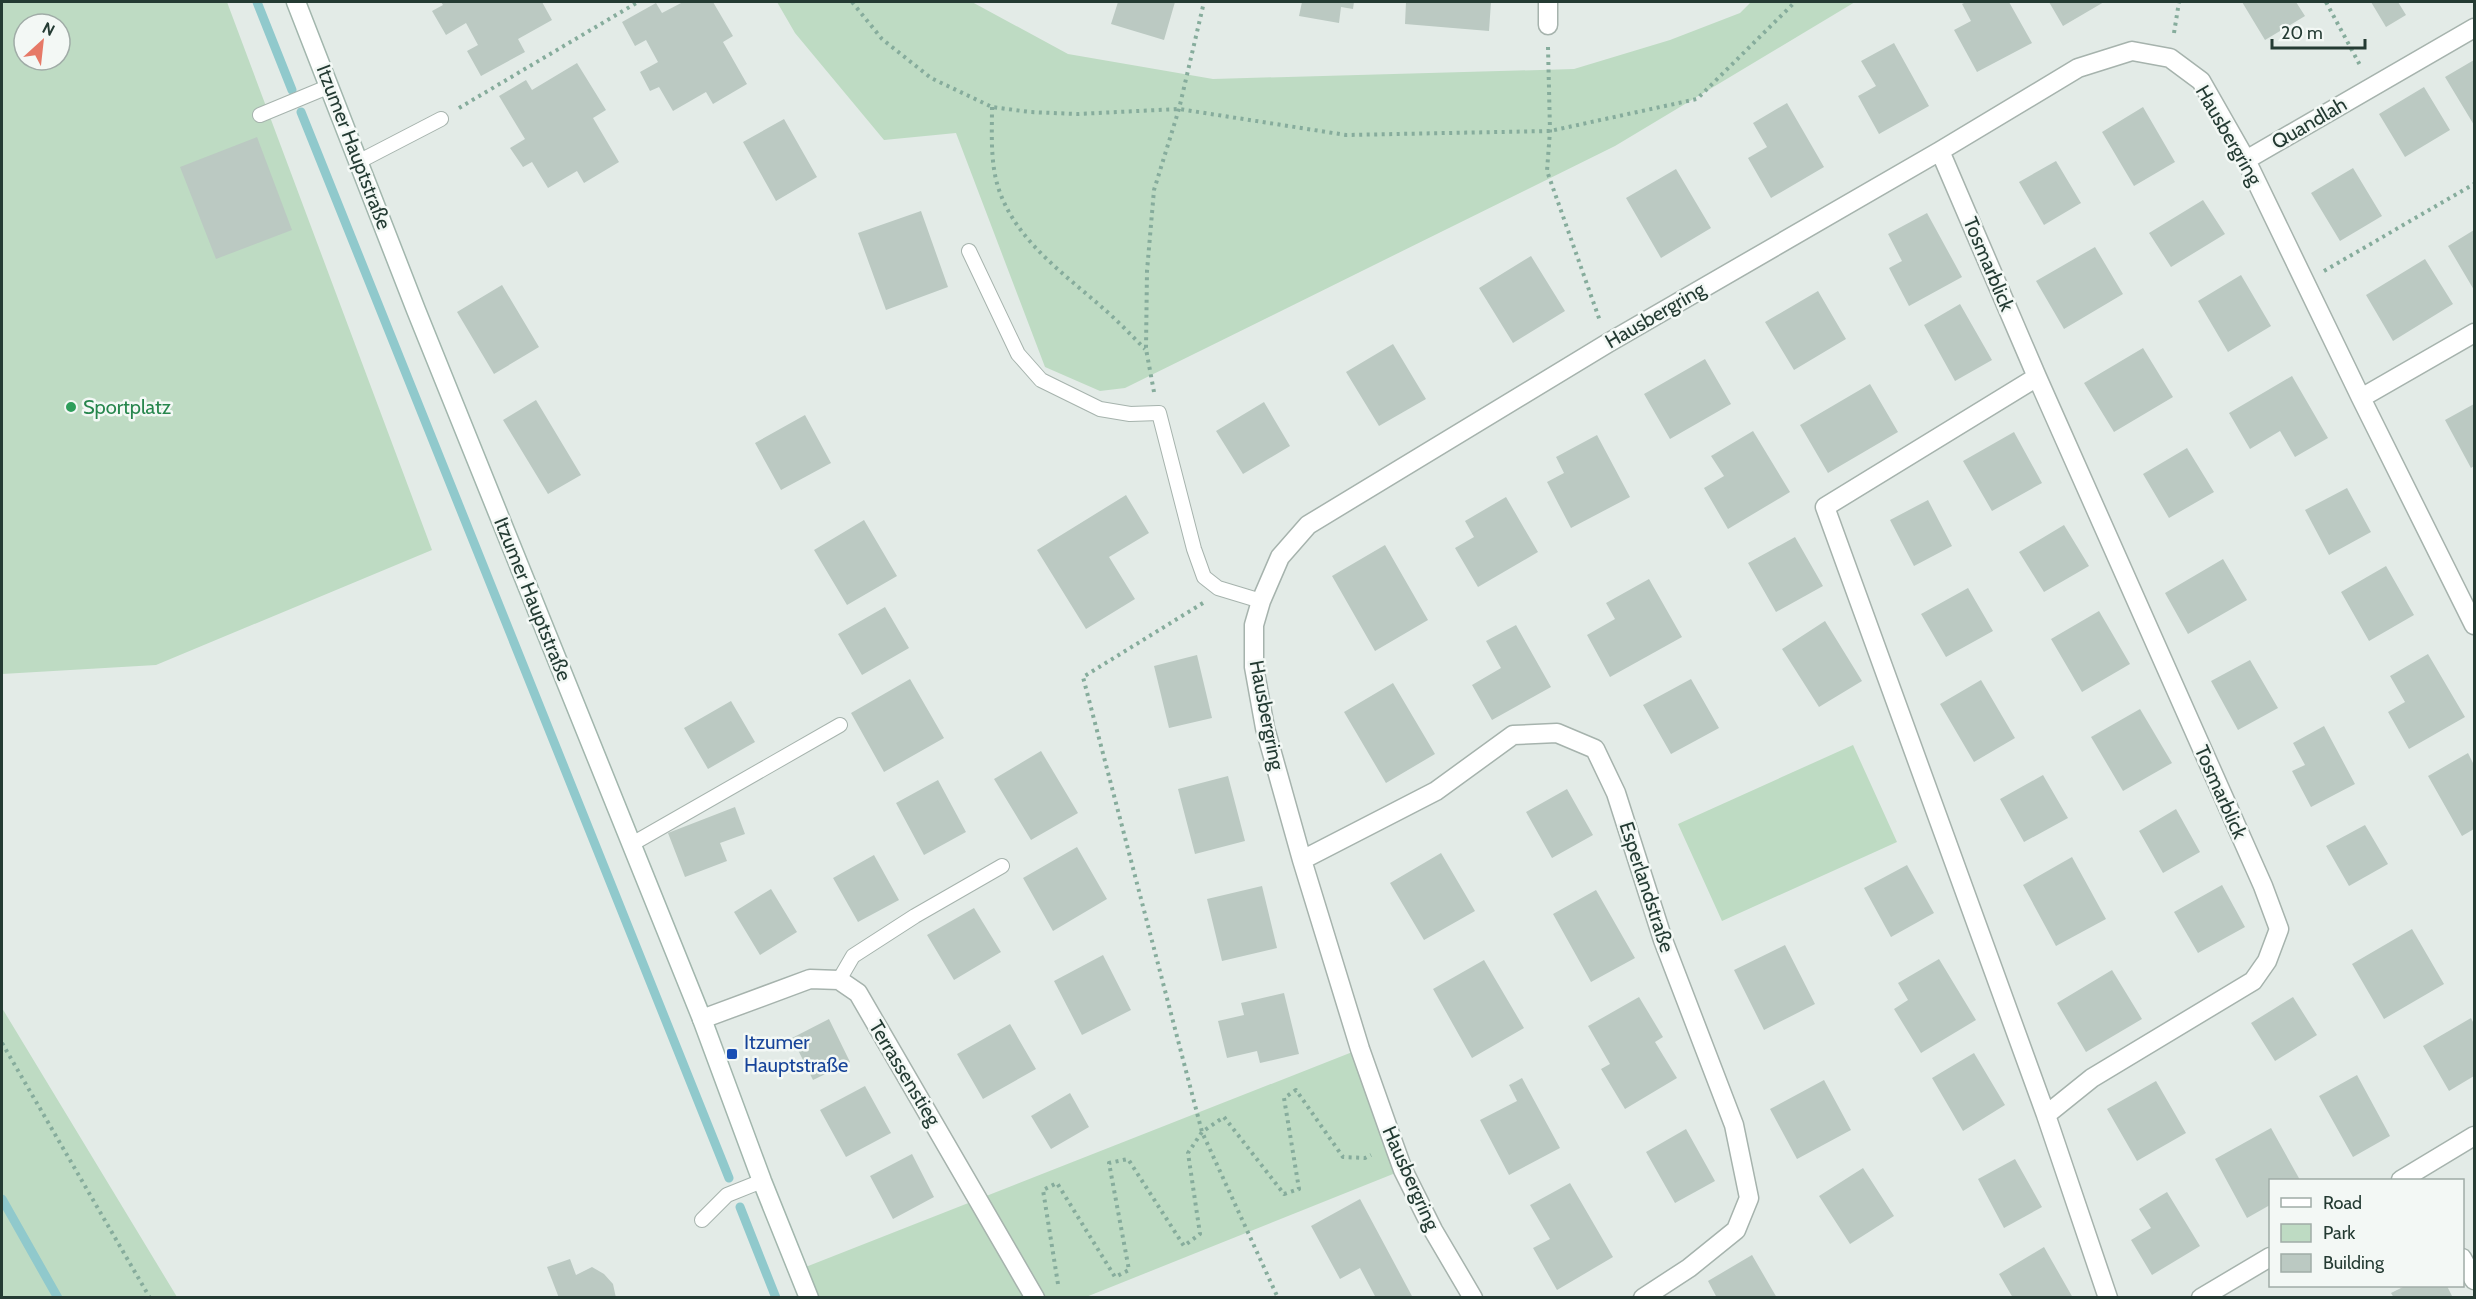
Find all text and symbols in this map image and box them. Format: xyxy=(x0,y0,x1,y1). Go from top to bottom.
north arrow xyxy=(12,12,72,72)
scale bar xyxy=(2272,12,2365,50)
text: N xyxy=(39,18,58,40)
text: 20 m xyxy=(2281,22,2323,44)
street label: Itzumer Hauptstraße xyxy=(312,61,396,233)
street label: Hausbergring xyxy=(2191,81,2268,190)
street label: Quandlah xyxy=(2267,92,2351,154)
street label: Tosmarblick xyxy=(1958,213,2020,315)
street label: Hausbergring xyxy=(1601,276,1710,353)
place label: Sportplatz xyxy=(83,395,171,419)
marker: Sportplatz xyxy=(64,400,78,414)
street label: Itzumer Hauptstraße xyxy=(489,514,577,684)
street label: Hausbergring xyxy=(1245,658,1290,773)
street label: Tosmarblick xyxy=(2190,741,2252,843)
street label: Esperlandstraße xyxy=(1615,819,1679,955)
street label: Terrassenstieg xyxy=(864,1016,946,1131)
place label: Itzumer Hauptstraße xyxy=(744,1030,848,1077)
marker: Itzumer Hauptstraße xyxy=(725,1047,739,1061)
street label: Hausbergring xyxy=(1377,1122,1445,1235)
legend xyxy=(2269,1179,2464,1287)
text: Road xyxy=(2323,1192,2362,1214)
text: Park xyxy=(2323,1222,2356,1244)
text: Building xyxy=(2323,1252,2385,1274)

